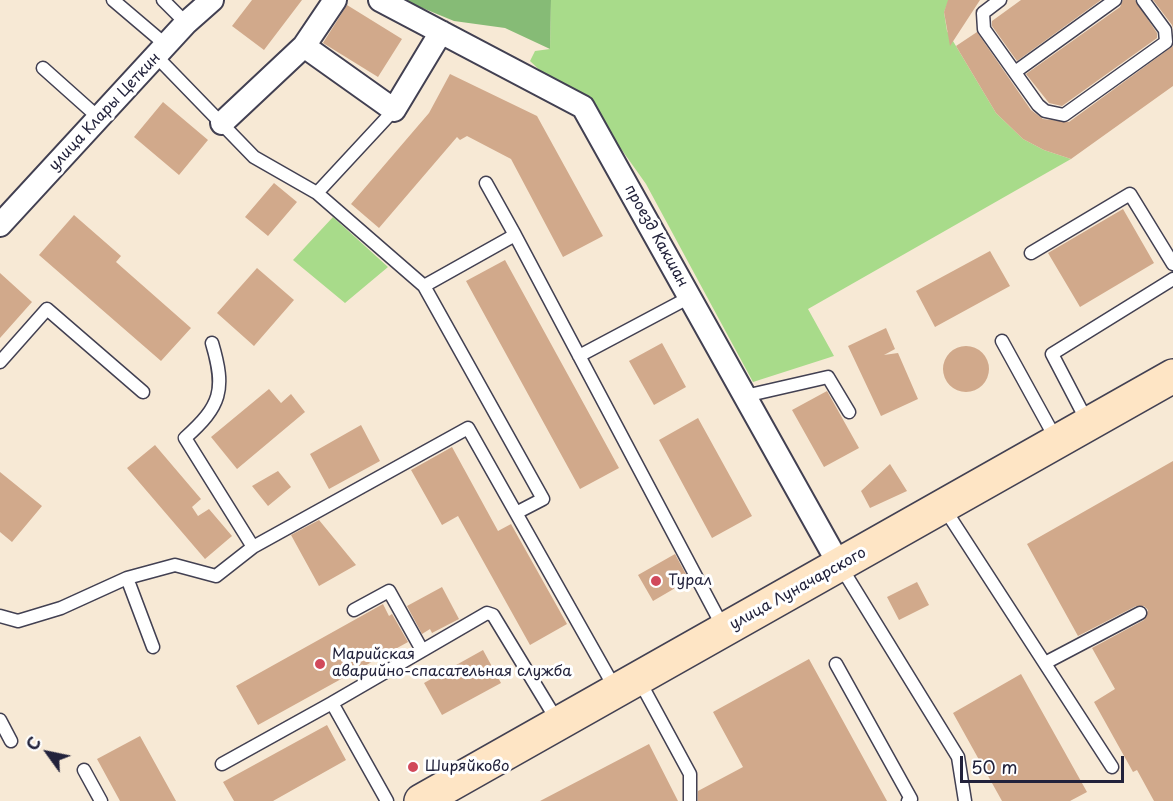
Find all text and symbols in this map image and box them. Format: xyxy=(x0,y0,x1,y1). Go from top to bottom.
street label: улица Клары Цеткин xyxy=(45,49,165,175)
street label: проезд Какшан xyxy=(620,182,692,290)
street label: улица Луначарского xyxy=(727,544,869,634)
place label: Турал xyxy=(668,572,712,590)
marker: Турал xyxy=(649,574,663,588)
place label: Марийская аварийно-спасательная служба xyxy=(332,646,572,681)
marker: Марийская аварийно-спасательная служба xyxy=(313,657,327,671)
north arrow xyxy=(18,723,78,783)
text: С xyxy=(20,732,46,755)
scale bar xyxy=(963,744,1126,782)
text: 50 m xyxy=(971,753,1018,780)
place label: Ширяйково xyxy=(425,758,509,776)
marker: Ширяйково xyxy=(406,760,420,774)

